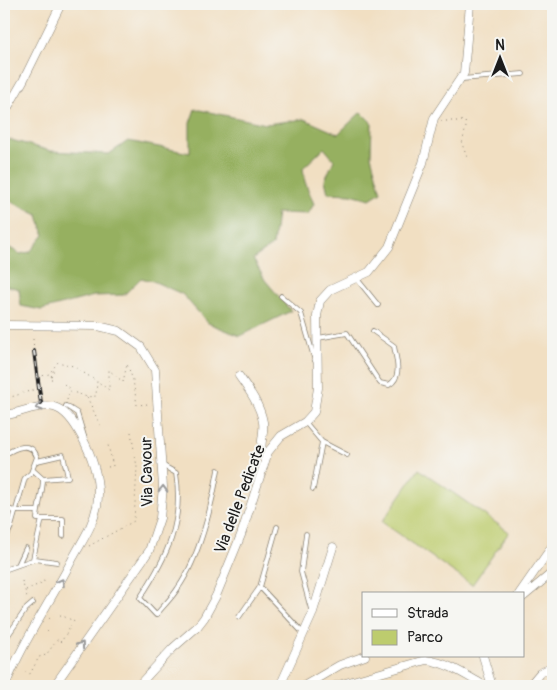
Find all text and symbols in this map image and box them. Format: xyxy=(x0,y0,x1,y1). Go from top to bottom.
north arrow xyxy=(474,32,524,82)
text: N xyxy=(495,37,505,54)
one-way arrow xyxy=(35,401,44,412)
street label: Via Cavour xyxy=(136,436,158,507)
street label: Via delle Pedicate xyxy=(210,442,270,557)
one-way arrow xyxy=(157,485,168,493)
one-way arrow xyxy=(55,578,66,587)
legend xyxy=(362,592,524,658)
text: Strada xyxy=(407,604,448,623)
text: Parco xyxy=(407,628,443,647)
one-way arrow xyxy=(75,642,84,651)

